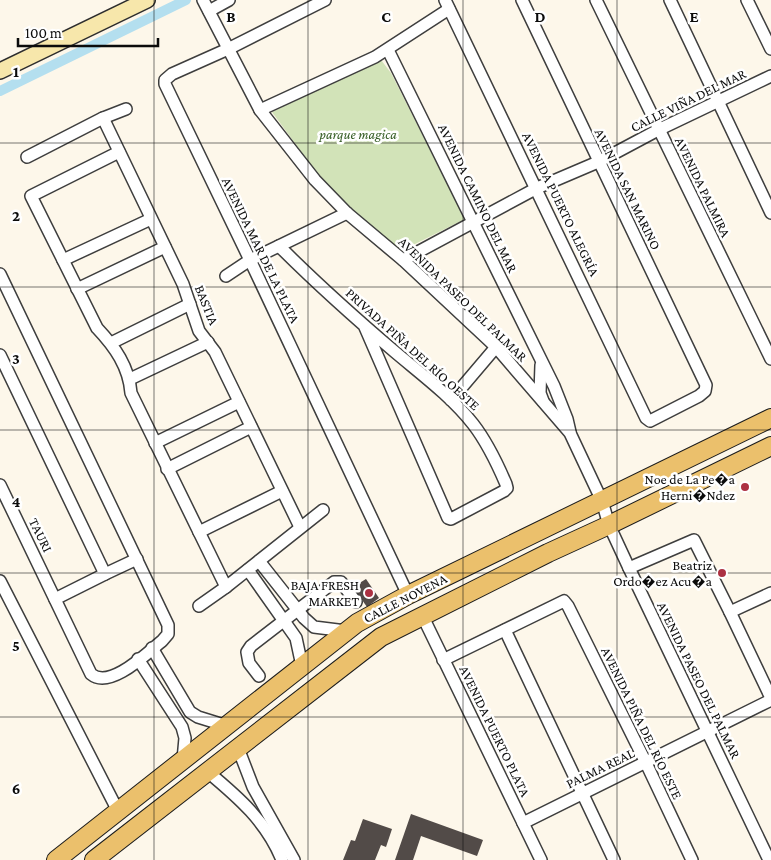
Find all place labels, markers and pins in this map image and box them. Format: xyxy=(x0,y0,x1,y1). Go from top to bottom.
place label: Noe de La Pe�a Herni�Ndez xyxy=(645,471,736,503)
marker: Noe de La Pe�a Herni�Ndez xyxy=(739,481,751,493)
place label: Beatriz Ordo�ez Acu�a xyxy=(613,557,713,589)
marker: Beatriz Ordo�ez Acu�a xyxy=(716,567,728,579)
place label: BAJA FRESH MARKET xyxy=(291,577,359,609)
marker: BAJA FRESH MARKET xyxy=(363,587,375,599)

